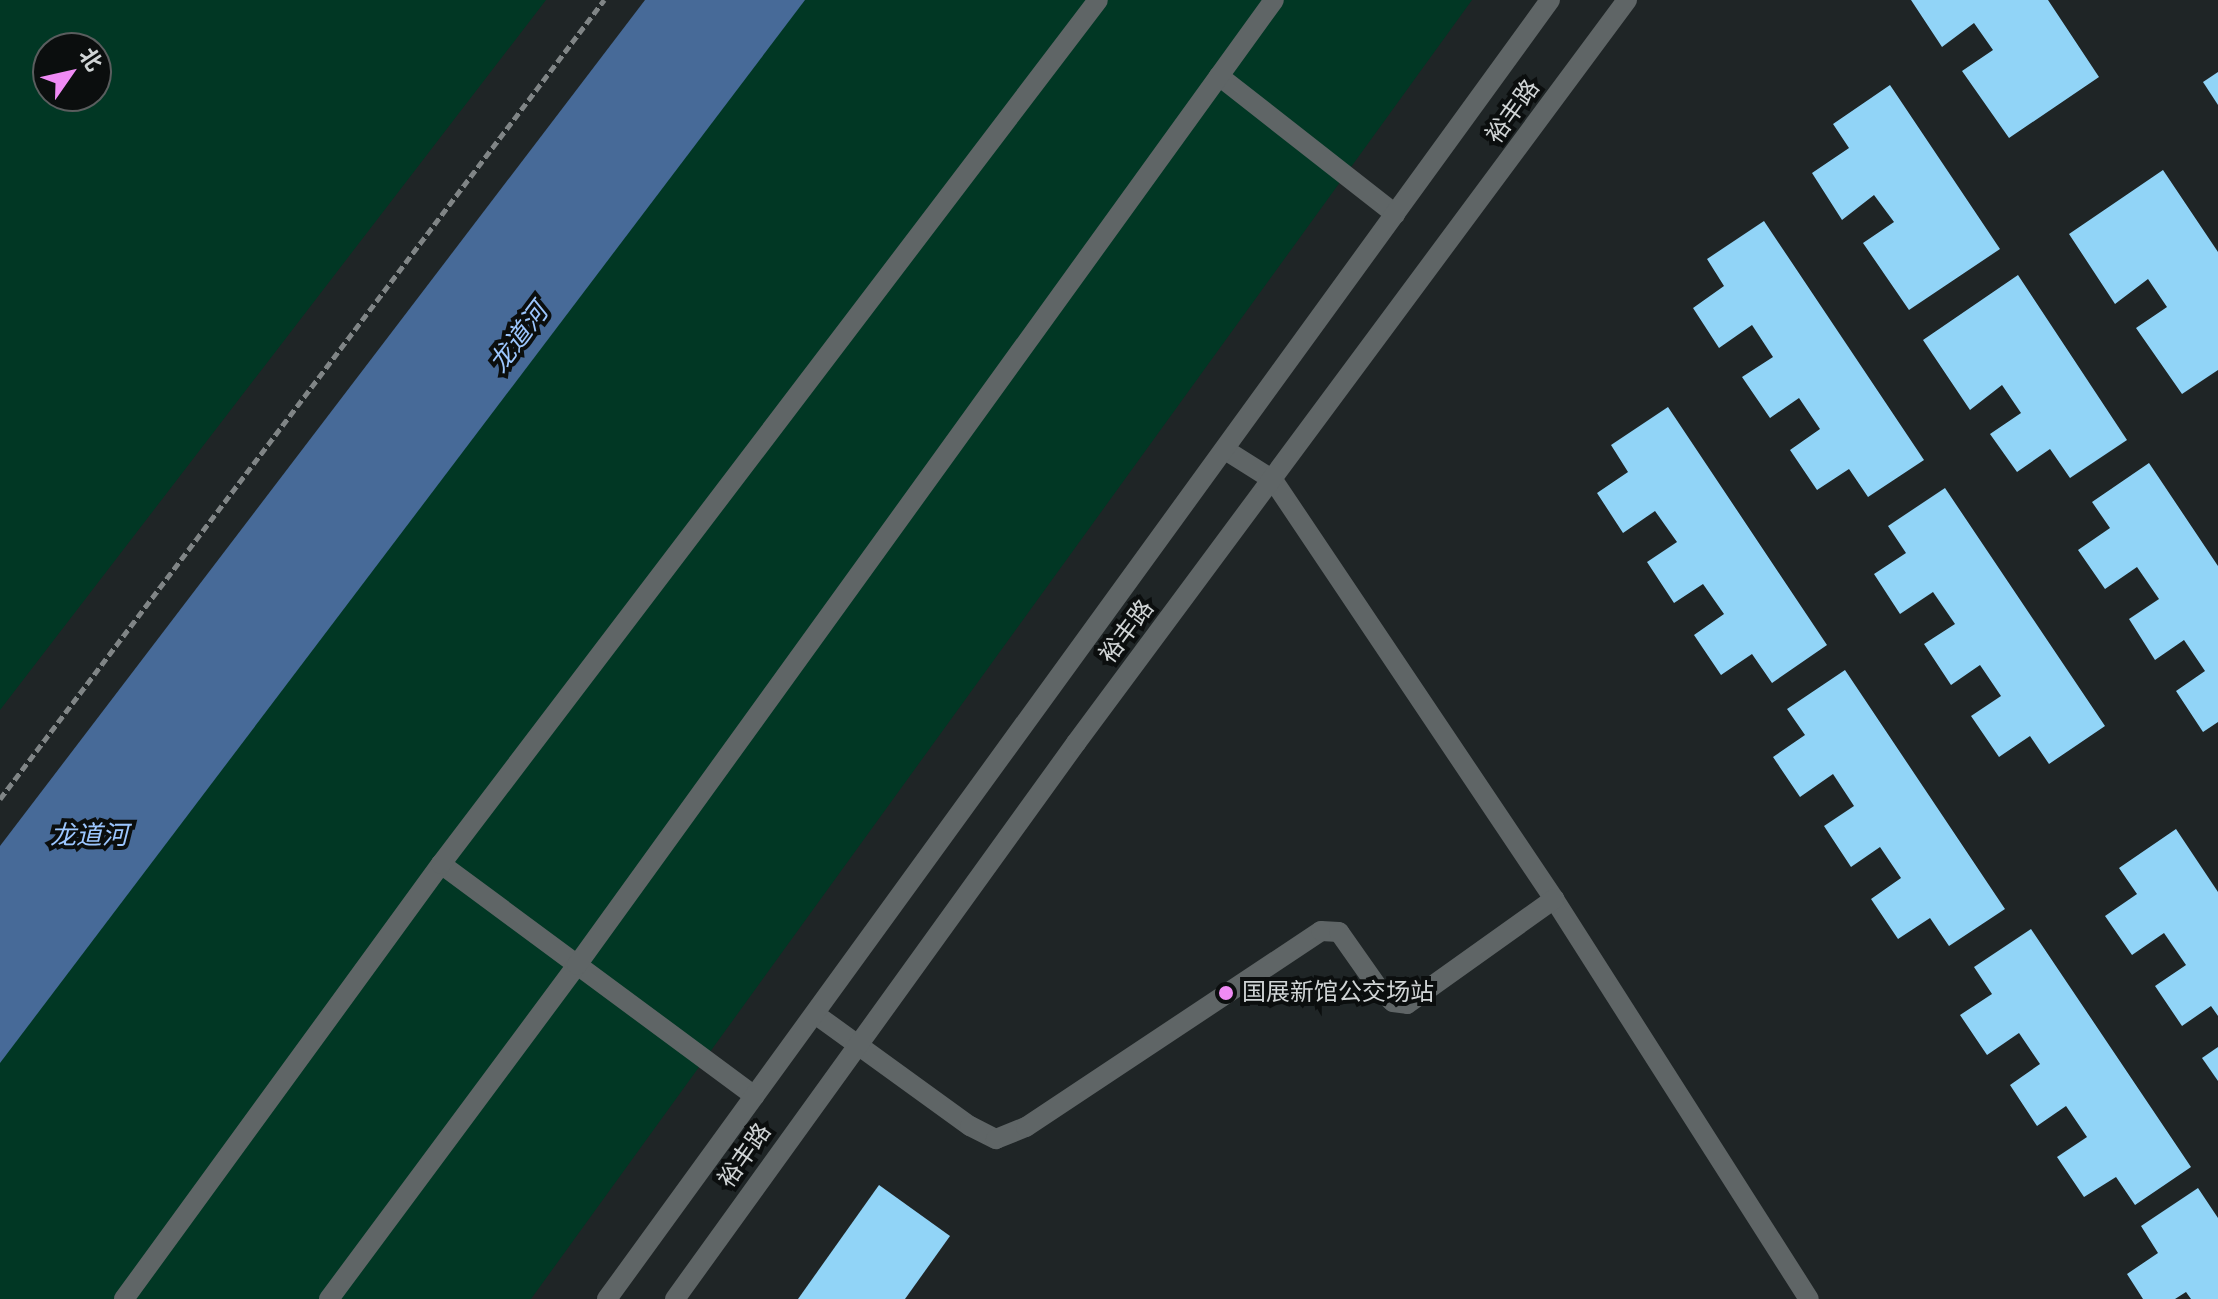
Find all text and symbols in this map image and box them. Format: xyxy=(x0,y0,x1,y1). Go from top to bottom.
north arrow xyxy=(32,32,112,112)
text: 北 xyxy=(73,43,107,76)
street label: 裕丰路 xyxy=(1480,74,1546,150)
water label: 龙道河 xyxy=(483,297,555,379)
street label: 裕丰路 xyxy=(1094,595,1160,669)
water label: 龙道河 xyxy=(50,820,128,852)
place label: 国展新馆公交场站 xyxy=(1242,979,1434,1007)
marker: 国展新馆公交场站 xyxy=(1217,984,1235,1002)
street label: 裕丰路 xyxy=(713,1118,777,1194)

